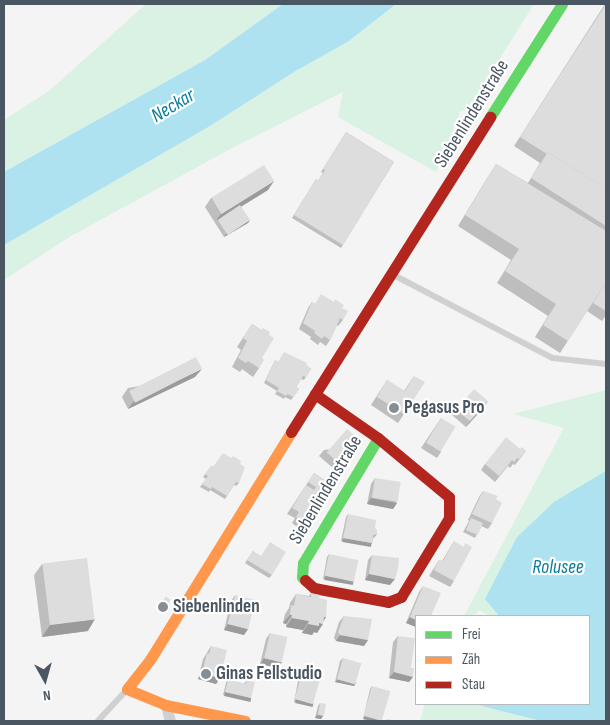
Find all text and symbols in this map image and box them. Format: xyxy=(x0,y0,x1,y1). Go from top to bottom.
street label: Siebenlindenstraße xyxy=(430,56,514,172)
water label: Neckar xyxy=(147,84,199,128)
place label: Pegasus Pro xyxy=(404,397,485,419)
marker: Pegasus Pro xyxy=(388,402,400,414)
street label: Siebenlindenstraße xyxy=(285,431,367,549)
water label: Rolusee xyxy=(532,555,584,579)
place label: Siebenlinden xyxy=(173,596,260,618)
marker: Siebenlinden xyxy=(157,601,169,613)
legend xyxy=(415,615,590,705)
text: Frei xyxy=(462,625,481,644)
text: Zäh xyxy=(462,650,480,669)
north arrow xyxy=(20,655,70,705)
place label: Ginas Fellstudio xyxy=(216,663,322,685)
marker: Ginas Fellstudio xyxy=(200,668,212,680)
text: Stau xyxy=(462,675,485,694)
text: N xyxy=(42,686,52,704)

